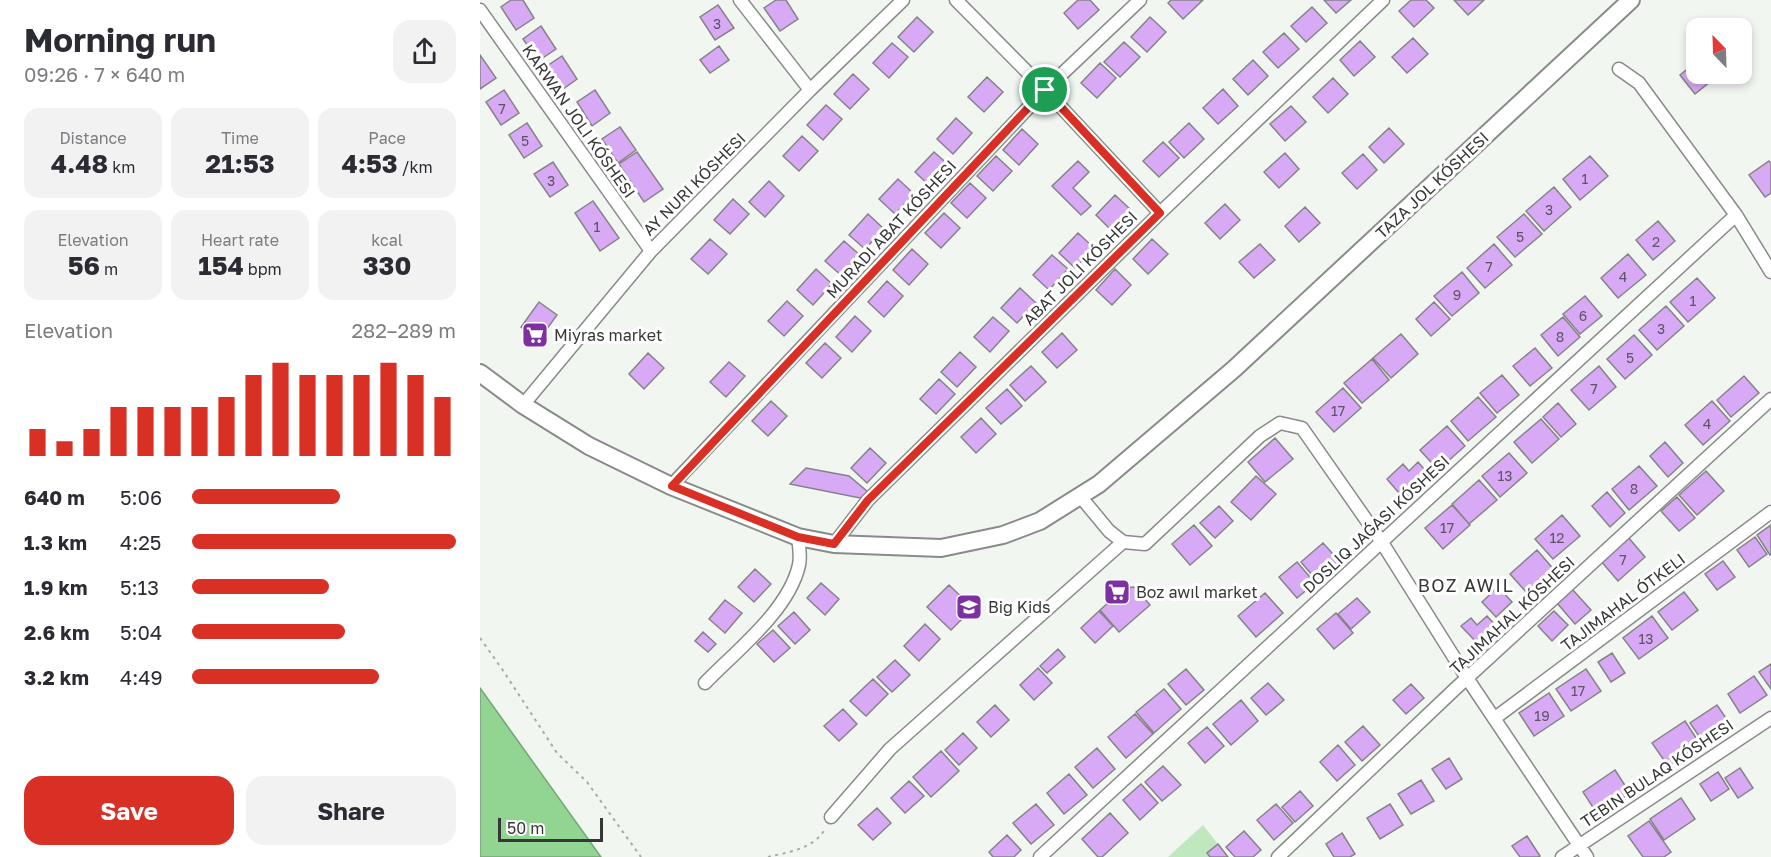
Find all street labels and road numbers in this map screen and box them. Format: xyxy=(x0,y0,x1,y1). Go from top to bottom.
street label: KARWAN JOLI KÓSHESI xyxy=(518,40,640,202)
street label: TAZA JOL KÓSHESI xyxy=(1371,127,1493,243)
street label: AY NURI KÓSHESI xyxy=(638,128,750,240)
street label: MURADI ABAT KÓSHESI xyxy=(822,156,960,302)
street label: ABAT JOLI KÓSHESI xyxy=(1019,207,1141,329)
street label: DOSLIQ JAǴASI KÓSHESI xyxy=(1299,451,1453,597)
street label: TAJIMAHAL ÓTKELI xyxy=(1557,549,1689,655)
street label: TAJIMAHAL KÓSHESI xyxy=(1445,552,1579,678)
street label: TEBIN BULAQ KÓSHESI xyxy=(1577,714,1737,832)

